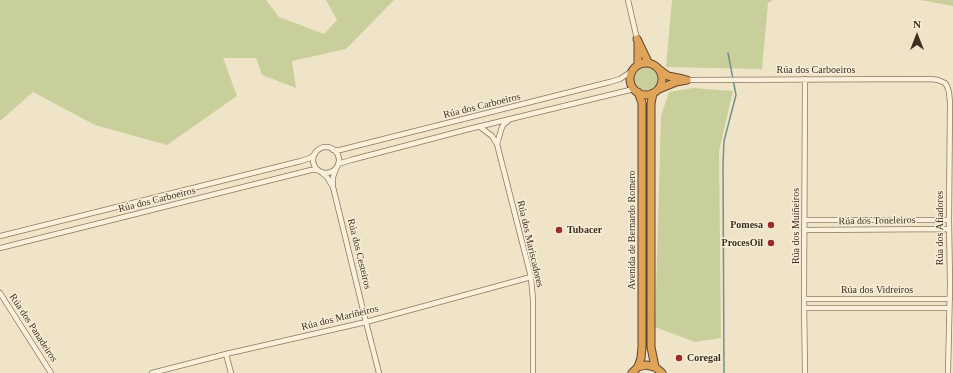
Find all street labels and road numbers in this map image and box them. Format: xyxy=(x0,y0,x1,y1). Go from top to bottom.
street label: Rúa dos Carboeiros xyxy=(777,64,855,76)
street label: Rúa dos Carboeiros xyxy=(442,91,522,121)
street label: Avenida de Bernardo Romero xyxy=(626,170,638,290)
street label: Rúa dos Carboeiros xyxy=(117,185,197,215)
street label: Rúa dos Muiñeiros xyxy=(790,188,802,264)
street label: Rúa dos Afiadores xyxy=(934,191,946,265)
street label: Rúa dos Mariscadores xyxy=(514,199,546,289)
street label: Rúa dos Toneleiros xyxy=(838,214,916,228)
street label: Rúa dos Cesteiros xyxy=(344,218,374,290)
street label: Rúa dos Vidreiros xyxy=(841,284,913,296)
street label: Rúa dos Panadeiros xyxy=(6,292,60,364)
street label: Rúa dos Mariñeiros xyxy=(300,303,380,333)

